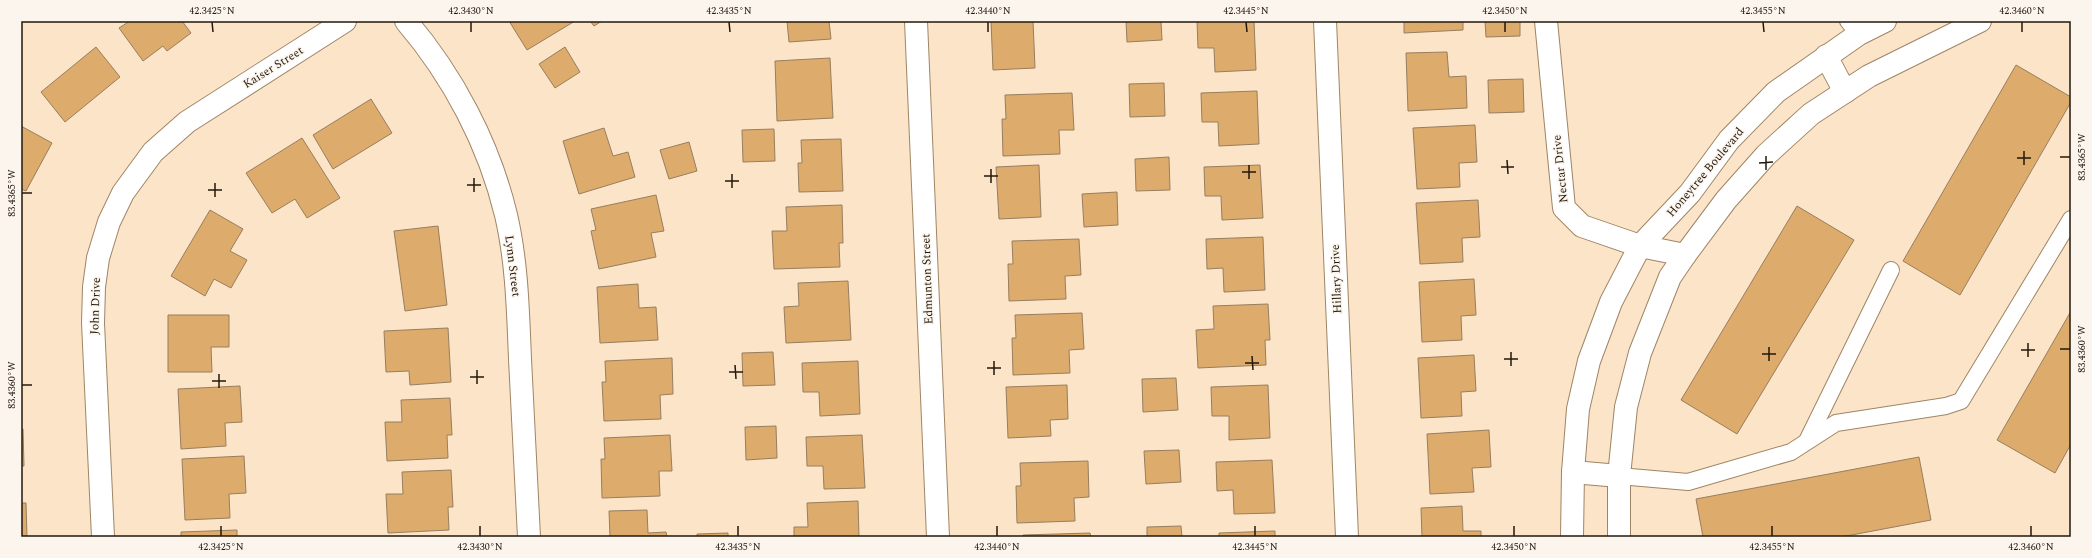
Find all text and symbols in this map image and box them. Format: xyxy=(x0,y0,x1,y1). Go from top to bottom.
text: 42.3425°N xyxy=(189,3,235,19)
text: 42.3430°N xyxy=(448,3,494,19)
text: 42.3435°N xyxy=(706,3,752,19)
text: 42.3440°N xyxy=(965,3,1011,19)
text: 42.3445°N xyxy=(1223,3,1269,19)
text: 42.3450°N xyxy=(1482,3,1528,19)
text: 42.3455°N xyxy=(1740,3,1786,19)
text: 42.3460°N xyxy=(1999,3,2045,19)
street label: Kaiser Street xyxy=(239,41,307,94)
street label: Honeytree Boulevard xyxy=(1662,123,1749,221)
text: 83.4365°W xyxy=(2074,133,2090,181)
street label: Nectar Drive xyxy=(1547,134,1574,204)
text: 83.4365°W xyxy=(4,169,20,217)
street label: Edmunton Street xyxy=(916,233,939,325)
street label: Lynn Street xyxy=(499,234,526,298)
street label: Hillary Drive xyxy=(1326,244,1347,314)
street label: John Drive xyxy=(85,277,106,335)
text: 83.4360°W xyxy=(2074,325,2090,373)
text: 83.4360°W xyxy=(4,361,20,409)
text: 42.3425°N xyxy=(198,539,244,555)
text: 42.3430°N xyxy=(457,539,503,555)
text: 42.3435°N xyxy=(715,539,761,555)
text: 42.3440°N xyxy=(974,539,1020,555)
text: 42.3445°N xyxy=(1232,539,1278,555)
text: 42.3450°N xyxy=(1491,539,1537,555)
text: 42.3455°N xyxy=(1749,539,1795,555)
text: 42.3460°N xyxy=(2008,539,2054,555)

